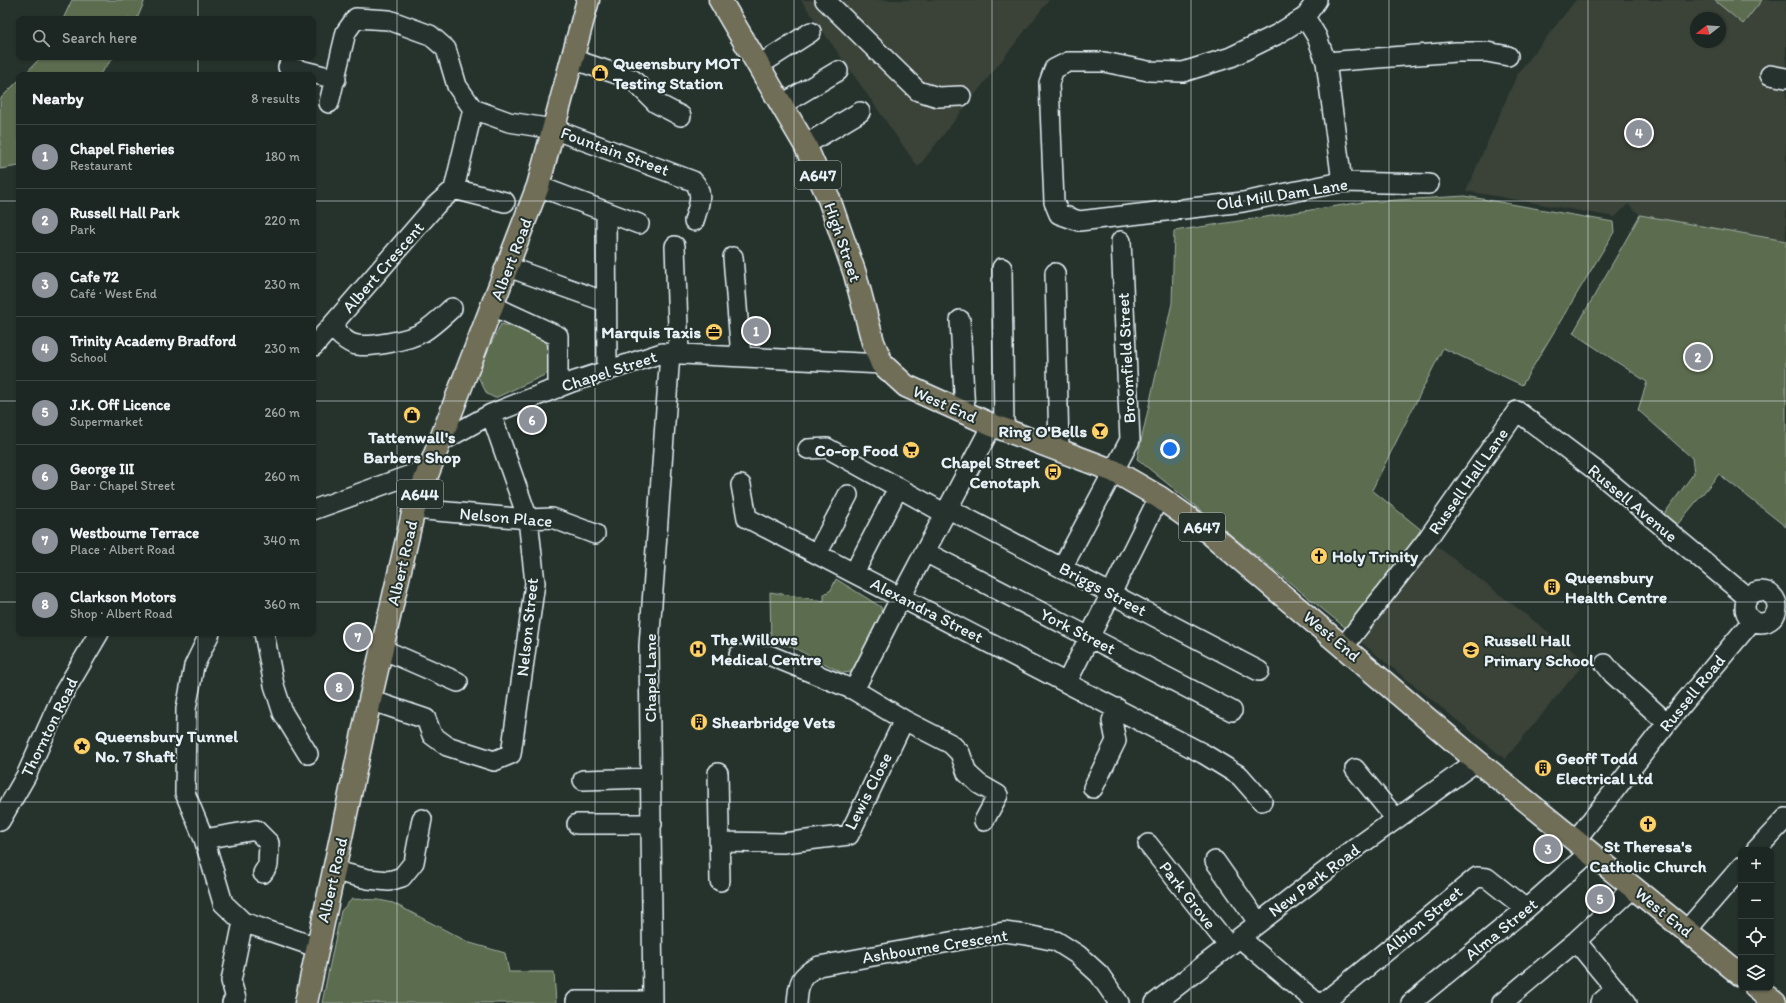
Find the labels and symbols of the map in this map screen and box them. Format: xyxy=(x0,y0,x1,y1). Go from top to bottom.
north arrow xyxy=(1690,12,1726,48)
place label: Queensbury MOT Testing Station xyxy=(612,53,741,94)
shop icon: Queensbury MOT Testing Station xyxy=(590,63,610,83)
pin: 4 xyxy=(1626,118,1652,148)
street label: Fountain Street xyxy=(558,122,672,180)
road number: A647 xyxy=(795,161,841,189)
street label: Old Mill Dam Lane xyxy=(1215,174,1349,214)
street label: High Street xyxy=(820,200,866,285)
street label: Albert Road xyxy=(486,215,536,303)
street label: Albert Crescent xyxy=(338,217,428,317)
street label: Broomfield Street xyxy=(1113,292,1139,424)
pin: 1 xyxy=(743,316,769,346)
place label: Marquis Taxis xyxy=(601,322,701,343)
office icon: Marquis Taxis xyxy=(704,322,724,342)
pin: 2 xyxy=(1685,342,1711,372)
street label: Chapel Street xyxy=(559,346,659,396)
street label: West End xyxy=(910,381,981,427)
shop icon: Tattenwall's Barbers Shop xyxy=(402,405,422,425)
pin: 6 xyxy=(519,405,545,435)
place label: Ring O'Bells xyxy=(999,421,1087,442)
bar icon: Ring O'Bells xyxy=(1090,421,1110,441)
street label: Russell Hall Lane xyxy=(1424,424,1512,538)
place label: Tattenwall's Barbers Shop xyxy=(363,427,461,468)
your location xyxy=(1160,439,1180,459)
place label: Co-op Food xyxy=(815,440,899,461)
supermarket icon: Co-op Food xyxy=(901,440,921,460)
place label: Chapel Street Cenotaph xyxy=(941,452,1041,493)
street label: Russell Avenue xyxy=(1584,460,1682,546)
bus stop icon: Chapel Street Cenotaph xyxy=(1043,462,1063,482)
road number: A644 xyxy=(397,480,443,508)
street label: Nelson Place xyxy=(459,503,553,531)
road number: A647 xyxy=(1179,513,1225,541)
street label: Albert Road xyxy=(383,519,421,607)
church icon: Holy Trinity xyxy=(1309,546,1329,566)
place label: Holy Trinity xyxy=(1332,546,1419,567)
street label: Briggs Street xyxy=(1056,558,1150,620)
place label: Queensbury Health Centre xyxy=(1565,567,1667,607)
street label: Alexandra Street xyxy=(867,573,987,647)
street label: Nelson Street xyxy=(512,577,542,677)
building icon: Queensbury Health Centre xyxy=(1542,577,1562,597)
street label: York Street xyxy=(1037,604,1120,659)
street label: West End xyxy=(1299,606,1365,666)
pin: 7 xyxy=(345,622,371,652)
place label: The Willows Medical Centre xyxy=(710,629,821,669)
place label: Russell Hall Primary School xyxy=(1484,630,1594,671)
street label: Chapel Lane xyxy=(640,633,660,723)
hospital icon: The Willows Medical Centre xyxy=(688,639,708,659)
school or university icon: Russell Hall Primary School xyxy=(1461,640,1481,660)
street label: Russell Road xyxy=(1655,650,1729,736)
pin: 8 xyxy=(326,672,352,702)
street label: Thornton Road xyxy=(16,673,82,780)
building icon: Shearbridge Vets xyxy=(689,712,709,732)
place label: Shearbridge Vets xyxy=(712,712,836,733)
place label: Queensbury Tunnel No. 7 Shaft xyxy=(95,726,238,766)
place icon: Queensbury Tunnel No. 7 Shaft xyxy=(72,736,92,756)
place label: Geoff Todd Electrical Ltd xyxy=(1556,748,1654,788)
street label: Lewis Close xyxy=(840,749,896,833)
building icon: Geoff Todd Electrical Ltd xyxy=(1533,758,1553,778)
church icon: St Theresa's Catholic Church xyxy=(1638,814,1658,834)
pin: 3 xyxy=(1535,834,1561,864)
street label: Albert Road xyxy=(313,836,351,924)
place label: St Theresa's Catholic Church xyxy=(1590,836,1707,876)
street label: New Park Road xyxy=(1264,839,1364,921)
street label: Park Grove xyxy=(1155,857,1221,933)
street label: Albion Street xyxy=(1380,881,1466,959)
street label: West End xyxy=(1631,883,1697,942)
pin: 5 xyxy=(1587,884,1613,914)
street label: Alma Street xyxy=(1461,893,1542,964)
street label: Ashbourne Crescent xyxy=(861,925,1009,967)

